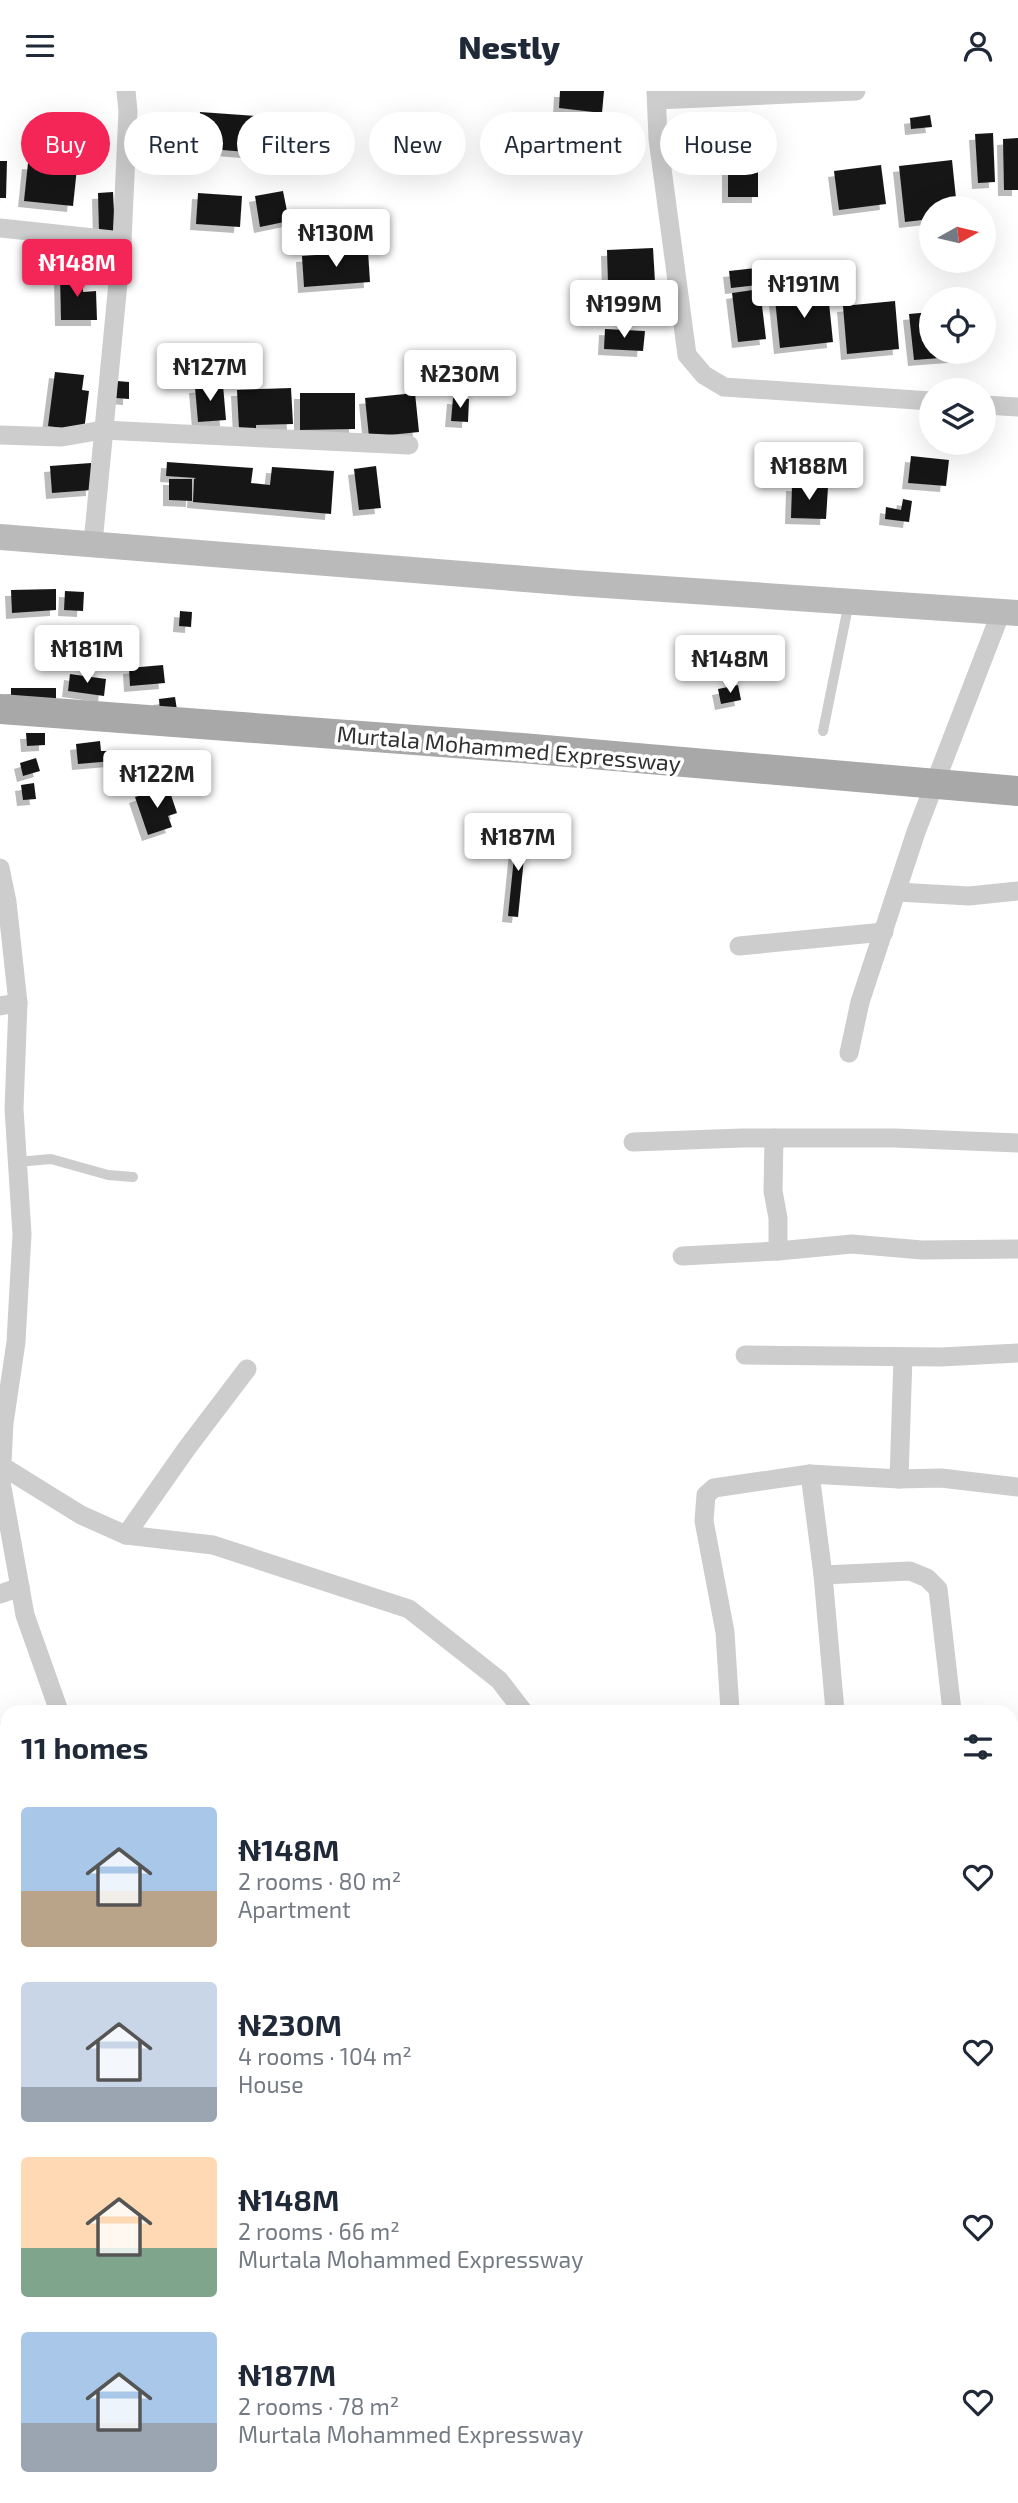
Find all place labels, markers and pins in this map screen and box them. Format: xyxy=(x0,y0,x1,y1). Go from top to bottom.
pin: ₦130M xyxy=(287,209,385,269)
pin: ₦148M xyxy=(28,239,126,299)
pin: ₦191M xyxy=(755,261,853,320)
pin: ₦199M xyxy=(575,281,673,340)
pin: ₦127M xyxy=(161,343,259,403)
pin: ₦230M xyxy=(411,351,509,410)
pin: ₦188M xyxy=(760,443,858,502)
pin: ₦181M xyxy=(38,625,136,685)
pin: ₦148M xyxy=(681,635,779,695)
pin: ₦122M xyxy=(108,751,206,810)
pin: ₦187M xyxy=(469,813,567,873)

